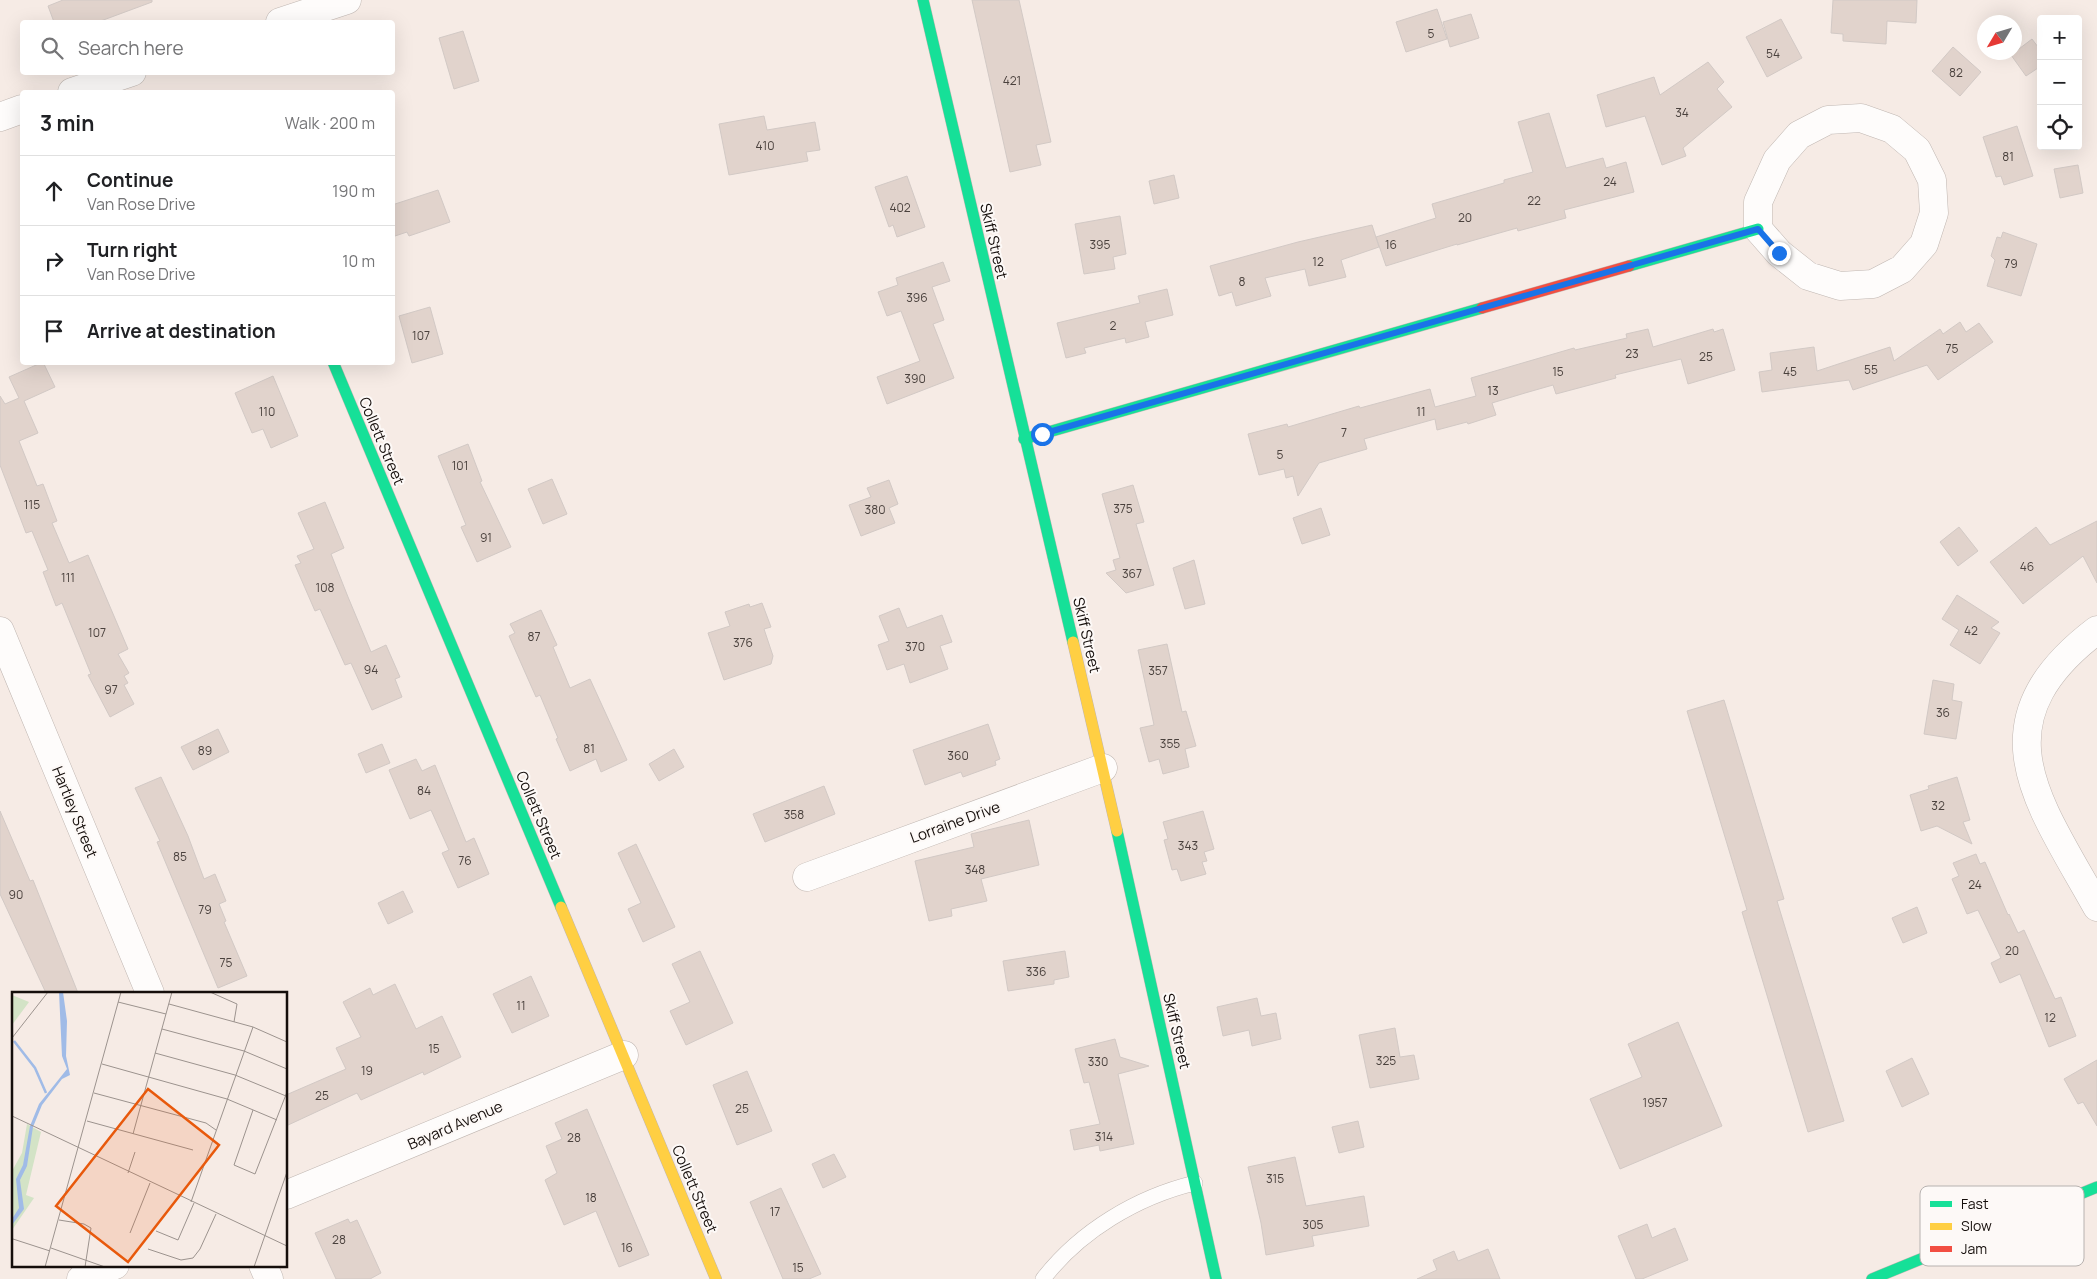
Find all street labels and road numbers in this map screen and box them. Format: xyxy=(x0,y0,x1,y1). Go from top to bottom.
street label: Skiff Street xyxy=(975,201,1013,281)
street label: Collett Street xyxy=(354,394,410,488)
street label: Skiff Street xyxy=(1068,595,1106,675)
street label: Hartley Street xyxy=(47,763,103,861)
street label: Collett Street xyxy=(511,768,567,862)
street label: Lorraine Drive xyxy=(907,796,1003,848)
street label: Skiff Street xyxy=(1158,991,1196,1071)
street label: Bayard Avenue xyxy=(404,1095,506,1155)
street label: Collett Street xyxy=(667,1142,723,1236)

